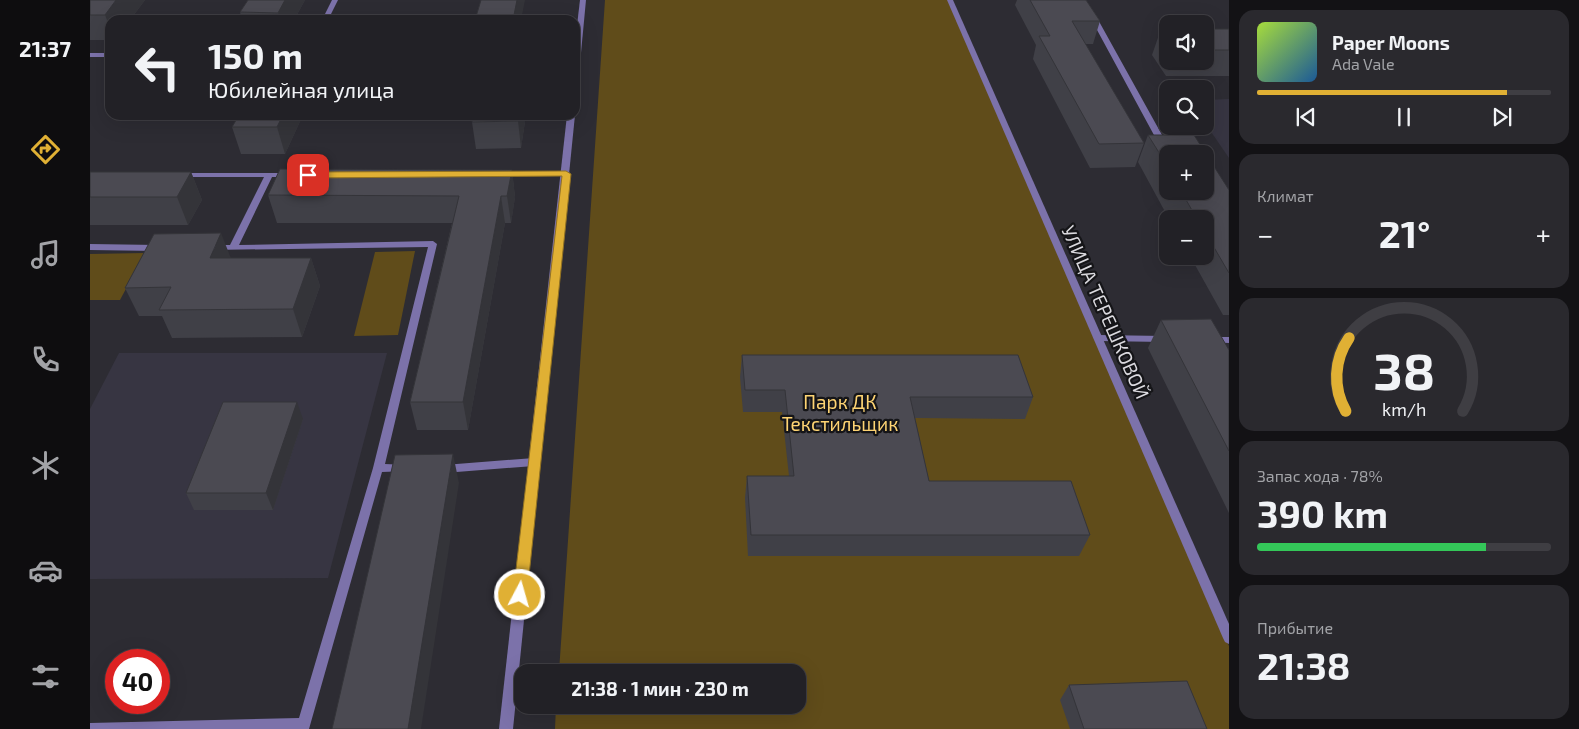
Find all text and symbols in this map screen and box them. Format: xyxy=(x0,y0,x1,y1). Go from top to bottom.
map controls xyxy=(1159,15,1214,265)
button: sound xyxy=(1159,15,1214,70)
text: Paper Moons xyxy=(1332,31,1450,54)
text: 150 m xyxy=(208,34,303,76)
text: 21:37 xyxy=(19,35,71,61)
icon: left xyxy=(125,35,190,100)
text: Ada Vale xyxy=(1332,54,1395,73)
text: Юбилейная улица xyxy=(208,76,394,102)
button: search xyxy=(1159,80,1214,135)
icon: previous xyxy=(1292,103,1320,131)
icon: pause xyxy=(1390,103,1418,131)
icon: next xyxy=(1488,103,1516,131)
icon: directions xyxy=(28,132,63,167)
button: + xyxy=(1159,145,1214,200)
pin xyxy=(287,154,329,196)
icon: arrive xyxy=(294,161,322,189)
text: Климат xyxy=(1257,186,1314,205)
button: − xyxy=(1159,210,1214,265)
text: 21° xyxy=(1379,210,1430,256)
text: − xyxy=(1257,217,1273,251)
text: + xyxy=(1536,217,1551,251)
street label: УЛИЦА ТЕРЕШКОВОЙ xyxy=(1057,222,1155,402)
icon: music xyxy=(28,237,63,272)
text: 38 xyxy=(1373,338,1435,400)
icon: phone xyxy=(28,342,63,377)
park label: Парк ДК Текстильщик xyxy=(782,390,898,435)
text: km/h xyxy=(1382,398,1426,420)
icon: climate xyxy=(28,448,63,483)
text: Запас хода · 78% xyxy=(1257,466,1383,485)
text: 390 km xyxy=(1257,490,1388,536)
icon: car xyxy=(28,553,63,588)
position arrow xyxy=(493,568,545,620)
text: Прибытие xyxy=(1257,618,1333,637)
text: 21:38 xyxy=(1257,642,1350,688)
speed limit sign: 40 xyxy=(105,649,170,714)
icon: filters xyxy=(28,659,63,694)
text: 21:38 · 1 мин · 230 m xyxy=(571,677,749,700)

